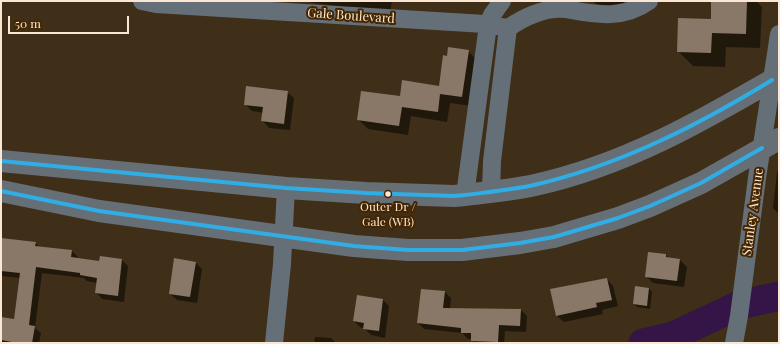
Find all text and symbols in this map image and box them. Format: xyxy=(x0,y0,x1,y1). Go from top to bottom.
street label: Gale Boulevard xyxy=(307,5,395,27)
scale bar xyxy=(10,8,131,34)
text: 50 m xyxy=(15,15,41,31)
street label: Stanley Avenue xyxy=(739,167,767,257)
marker: Outer Dr / Gale (WB) xyxy=(383,189,393,199)
place label: Outer Dr / Gale (WB) xyxy=(360,200,416,228)

